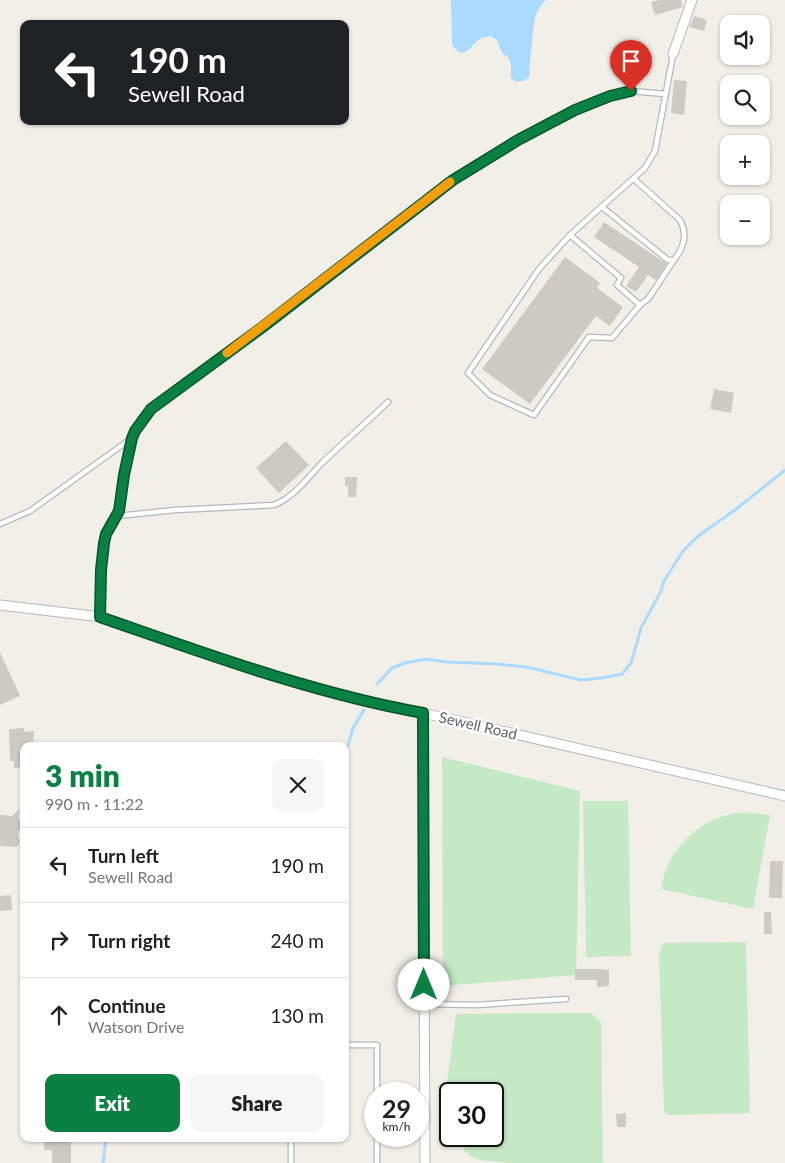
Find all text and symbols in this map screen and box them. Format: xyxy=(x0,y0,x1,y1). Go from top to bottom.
map controls xyxy=(720,15,770,245)
button: sound xyxy=(720,15,770,65)
text: 190 m xyxy=(128,38,227,80)
icon: left xyxy=(45,40,110,105)
pin xyxy=(610,40,652,91)
icon: arrive xyxy=(617,47,645,75)
button: search xyxy=(720,75,770,125)
text: Sewell Road xyxy=(128,80,245,107)
button: + xyxy=(720,135,770,185)
button: − xyxy=(720,195,770,245)
street label: Sewell Road xyxy=(437,707,519,743)
text: 3 min xyxy=(45,757,120,793)
button: close xyxy=(272,759,324,811)
text: 990 m · 11:22 xyxy=(45,794,144,813)
text: Turn left xyxy=(88,844,159,867)
icon: left xyxy=(45,851,73,879)
text: 190 m xyxy=(270,854,324,877)
text: Sewell Road xyxy=(88,867,173,886)
icon: right xyxy=(45,926,73,954)
text: Turn right xyxy=(88,929,170,952)
text: 240 m xyxy=(270,929,324,952)
position arrow xyxy=(397,958,449,1010)
text: Continue xyxy=(88,994,166,1017)
icon: ahead xyxy=(45,1001,73,1029)
text: 130 m xyxy=(270,1004,324,1027)
text: Watson Drive xyxy=(88,1017,184,1036)
button: Exit xyxy=(45,1074,180,1132)
button: Share xyxy=(190,1074,324,1132)
speed limit sign: 30 xyxy=(439,1082,504,1147)
text: 29 xyxy=(382,1093,411,1123)
text: km/h xyxy=(382,1119,411,1134)

